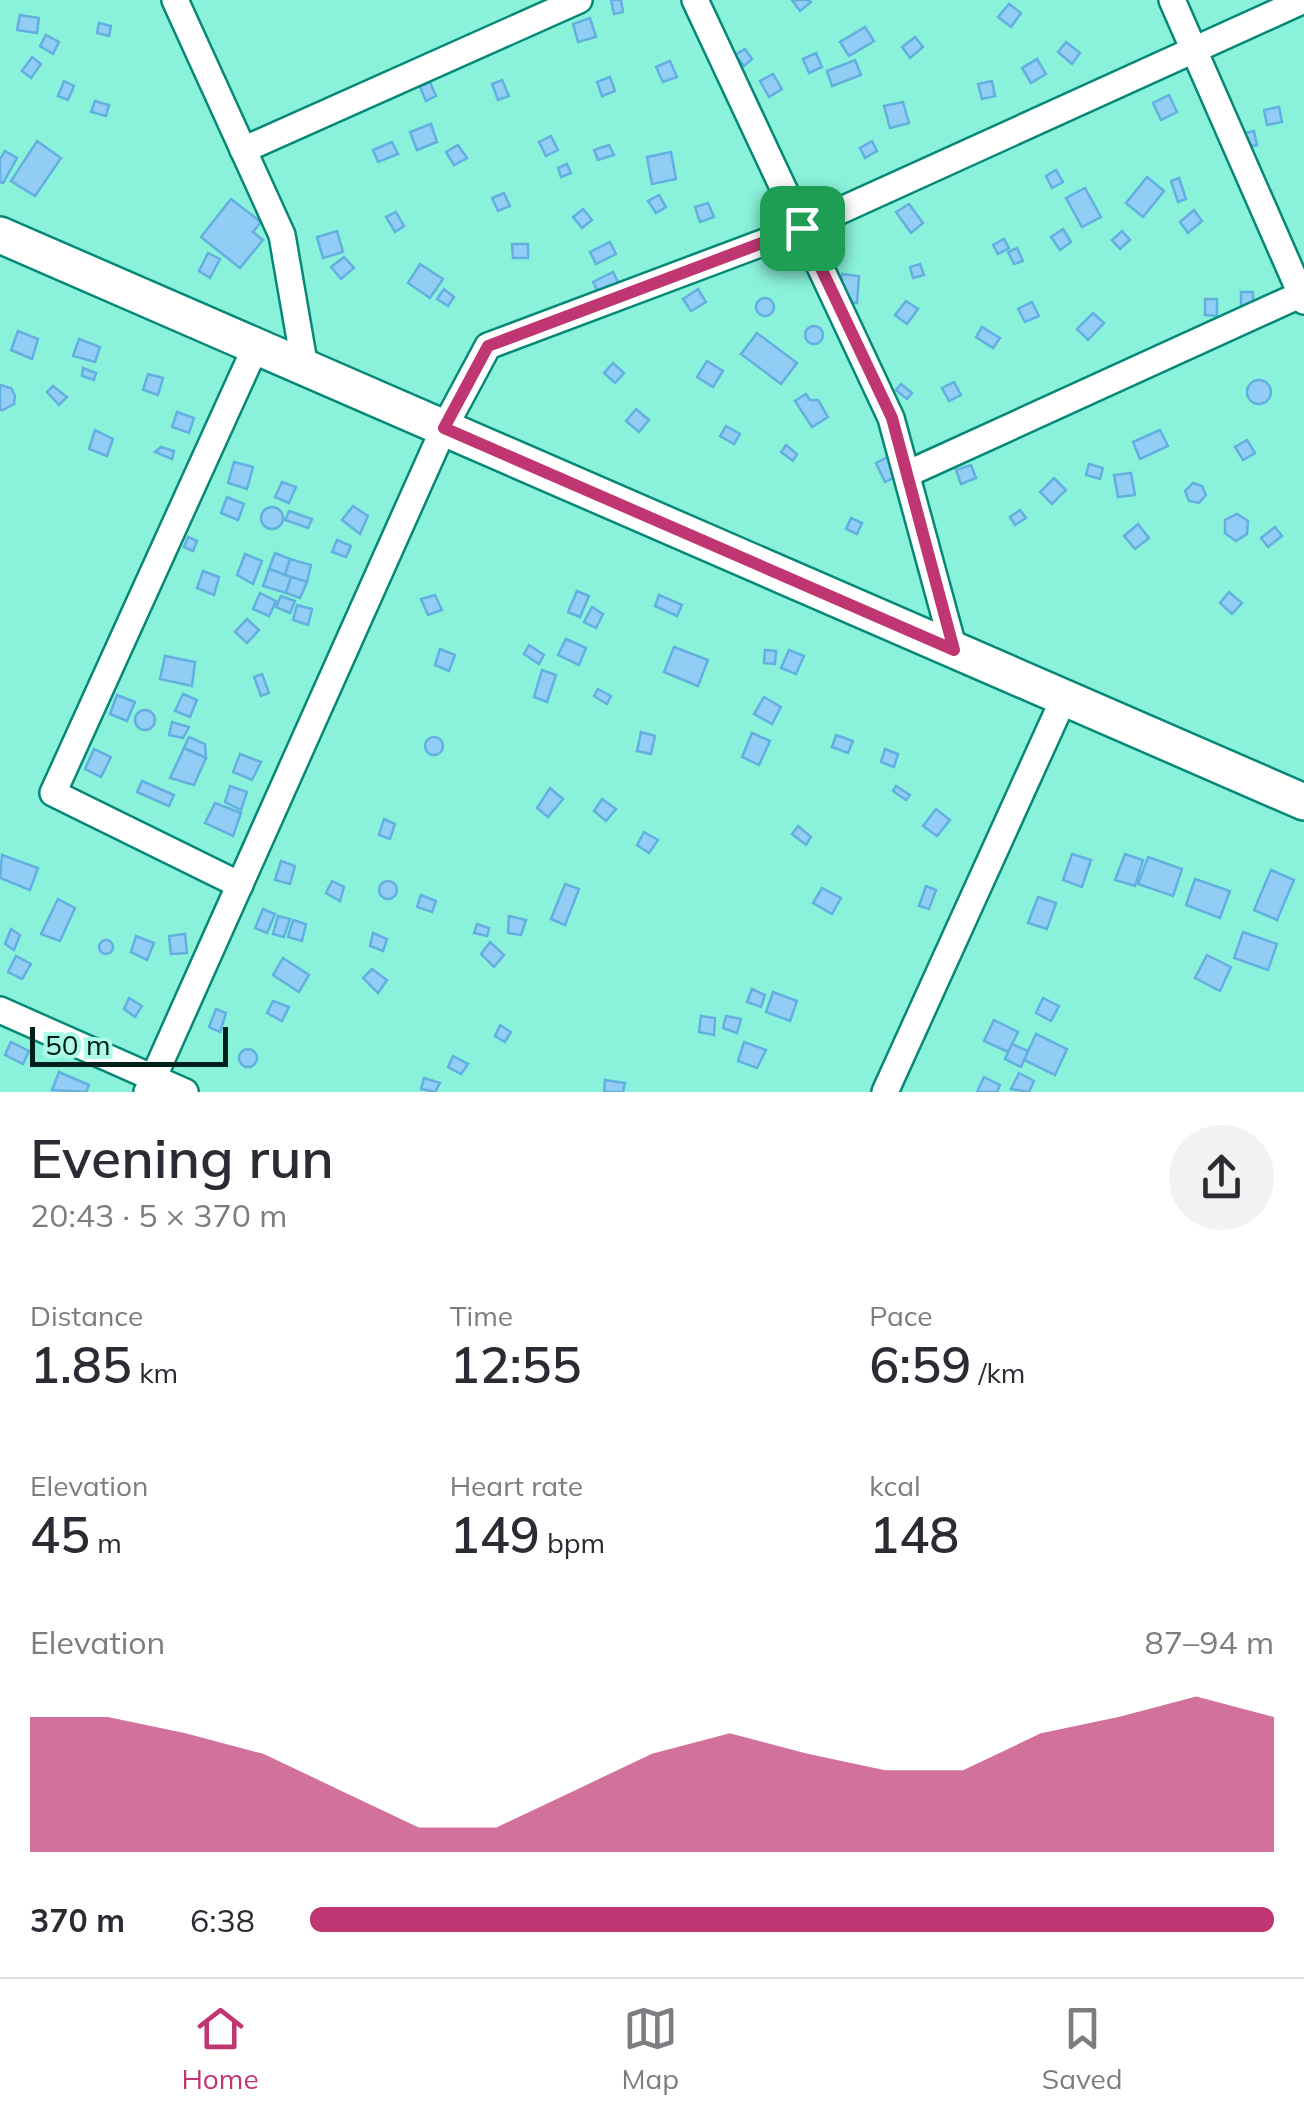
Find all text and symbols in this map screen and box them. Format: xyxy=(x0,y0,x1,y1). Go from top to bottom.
pin xyxy=(760,186,845,271)
icon: arrive xyxy=(775,201,830,256)
scale bar xyxy=(30,1022,228,1066)
text: 50 m xyxy=(45,1027,111,1062)
text: Evening run xyxy=(30,1123,334,1192)
button: share xyxy=(1169,1125,1274,1230)
text: 20:43 · 5 × 370 m xyxy=(30,1195,287,1235)
text: Distance xyxy=(30,1298,143,1333)
text: Time xyxy=(450,1298,513,1333)
text: Pace xyxy=(869,1298,933,1333)
text: 1.85 xyxy=(30,1333,132,1396)
text: 12:55 xyxy=(450,1333,582,1396)
text: 6:59 xyxy=(869,1333,971,1396)
text: km xyxy=(132,1355,178,1390)
text: /km xyxy=(971,1355,1025,1390)
text: Elevation xyxy=(30,1468,148,1503)
text: Heart rate xyxy=(450,1468,583,1503)
text: kcal xyxy=(869,1468,921,1503)
text: 45 xyxy=(30,1503,90,1566)
text: 149 xyxy=(450,1503,540,1566)
text: 148 xyxy=(869,1503,959,1566)
text: m xyxy=(90,1525,122,1560)
text: bpm xyxy=(540,1525,605,1560)
text: Elevation xyxy=(30,1622,165,1662)
text: 87–94 m xyxy=(1145,1622,1274,1662)
text: 370 m xyxy=(30,1900,125,1940)
text: 6:38 xyxy=(190,1900,255,1940)
tab: Home xyxy=(181,2001,259,2096)
tab: Map xyxy=(621,2001,679,2096)
tab: Saved xyxy=(1042,2001,1123,2096)

